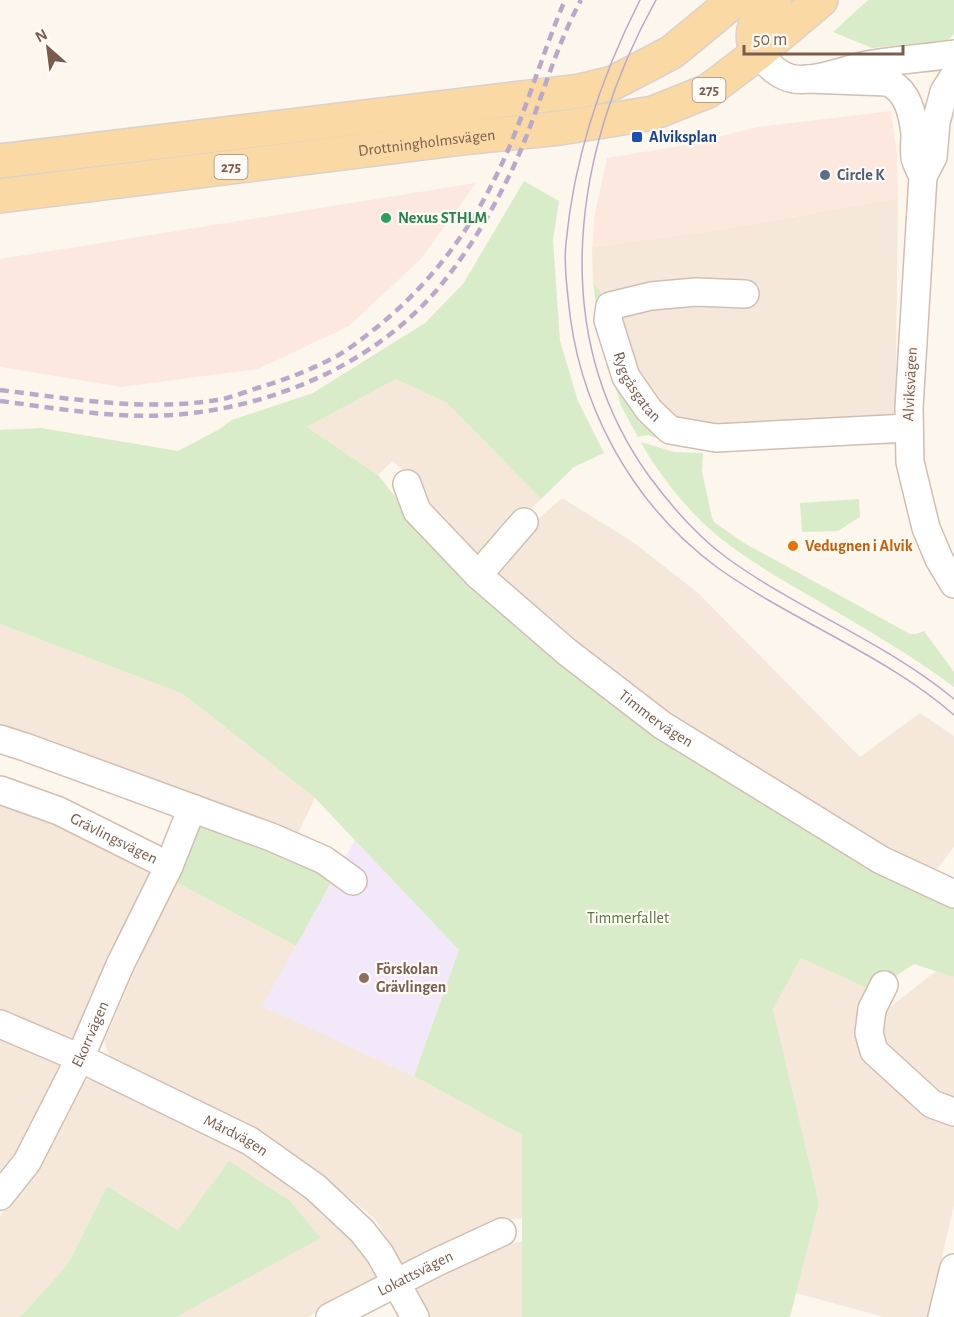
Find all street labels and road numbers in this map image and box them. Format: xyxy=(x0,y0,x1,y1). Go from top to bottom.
road number: 275 xyxy=(692,78,726,102)
street label: Drottningholmsvägen xyxy=(357,127,496,159)
road number: 275 xyxy=(214,155,248,179)
street label: Alviksvägen xyxy=(900,346,920,422)
street label: Ryggåsgatan xyxy=(611,350,664,425)
street label: Timmervägen xyxy=(616,687,696,750)
street label: Grävlingsvägen xyxy=(68,810,160,867)
street label: Ekorrvägen xyxy=(69,999,111,1070)
street label: Mårdvägen xyxy=(201,1112,271,1159)
street label: Lokattsvägen xyxy=(375,1248,456,1299)

